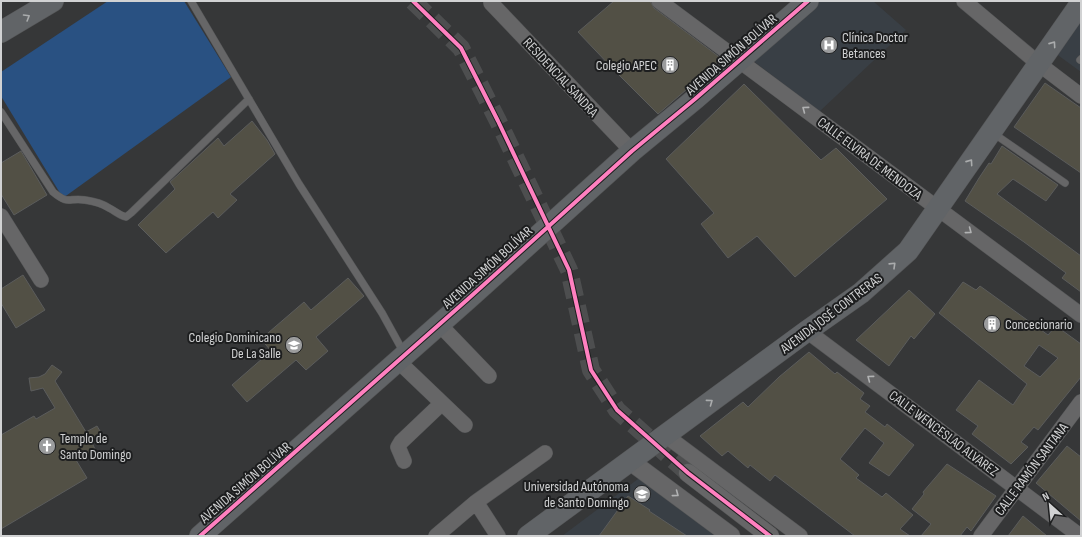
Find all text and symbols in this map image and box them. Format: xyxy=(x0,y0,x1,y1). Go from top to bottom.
street label: AVENIDA SIMÓN BOLÍVAR xyxy=(681,10,781,99)
one-way arrow xyxy=(23,14,30,21)
place label: Clínica Doctor Betances xyxy=(842,29,908,62)
street label: RESIDENCIAL SANDRA xyxy=(520,34,602,121)
hospital icon: Clínica Doctor Betances xyxy=(819,35,839,55)
one-way arrow xyxy=(1048,41,1055,48)
building icon: Colegio APEC xyxy=(660,55,680,75)
place label: Colegio APEC xyxy=(596,57,657,74)
one-way arrow xyxy=(802,106,809,114)
street label: CALLE ELVIRA DE MENDOZA xyxy=(814,113,926,204)
one-way arrow xyxy=(965,159,972,166)
street label: AVENIDA SIMÓN BOLÍVAR xyxy=(438,222,536,313)
one-way arrow xyxy=(964,226,971,233)
one-way arrow xyxy=(888,262,896,270)
street label: AVENIDA JOSÉ CONTRERAS xyxy=(776,270,886,358)
building icon: Concecionario xyxy=(982,314,1002,334)
place label: Concecionario xyxy=(1005,316,1073,333)
place label: Colegio Dominicano De La Salle xyxy=(189,329,281,362)
school or university icon: Colegio Dominicano De La Salle xyxy=(284,335,304,355)
one-way arrow xyxy=(867,376,874,383)
street label: CALLE WENCESLAO ALVAREZ xyxy=(886,387,1002,480)
one-way arrow xyxy=(706,400,713,407)
street label: CALLE RAMÓN SANTANA xyxy=(991,419,1071,519)
place label: Templo de Santo Domingo xyxy=(60,430,131,463)
church icon: Templo de Santo Domingo xyxy=(37,436,57,456)
street label: AVENIDA SIMÓN BOLÍVAR xyxy=(195,438,295,527)
place label: Universidad Autónoma de Santo Domingo xyxy=(524,478,629,511)
school or university icon: Universidad Autónoma de Santo Domingo xyxy=(632,484,652,504)
north arrow xyxy=(1030,485,1070,525)
one-way arrow xyxy=(672,490,679,497)

